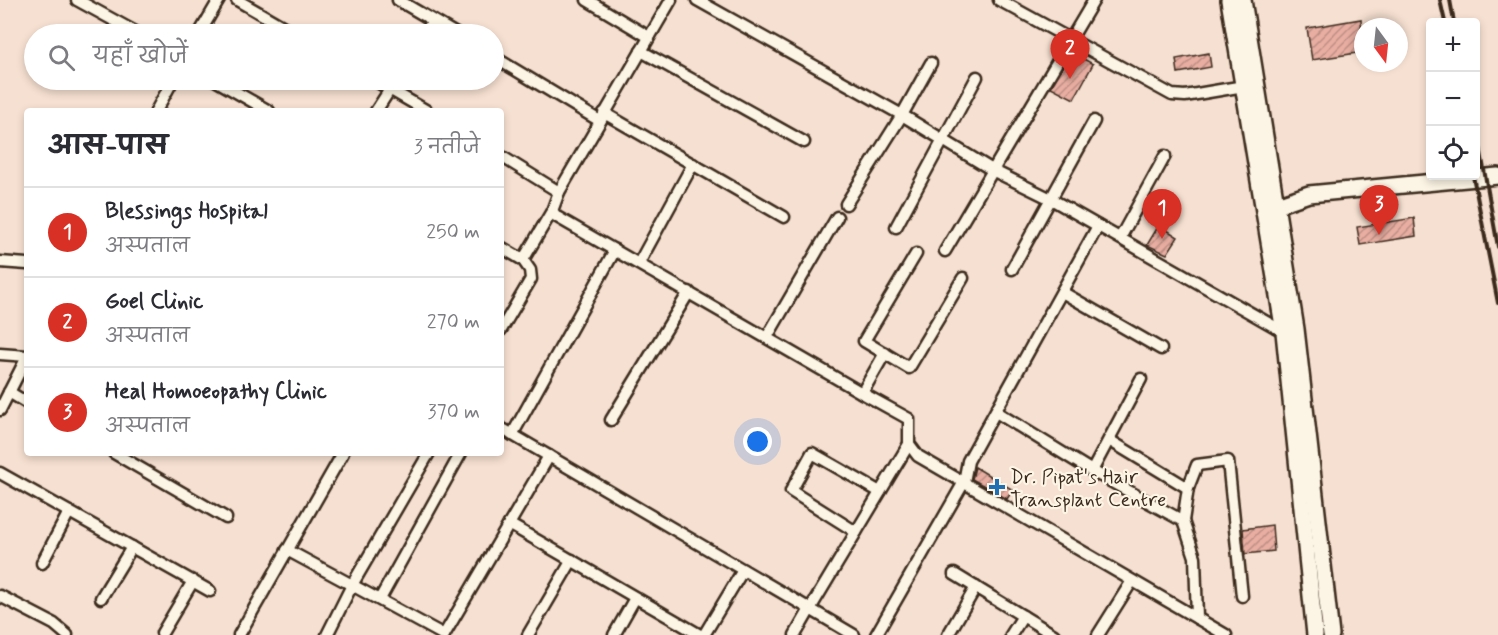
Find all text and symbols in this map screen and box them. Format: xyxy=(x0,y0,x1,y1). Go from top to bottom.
north arrow xyxy=(1354,18,1408,72)
map controls xyxy=(1426,18,1480,180)
button: + xyxy=(1426,18,1480,72)
search box xyxy=(24,24,504,90)
pin: 2 xyxy=(1050,29,1090,79)
icon: search xyxy=(45,41,78,74)
text: यहाँ खोजें xyxy=(93,43,188,71)
button: − xyxy=(1426,72,1480,126)
button: locate xyxy=(1426,126,1480,180)
text: आस-पास xyxy=(48,130,168,164)
text: 3 नतीजे xyxy=(414,134,480,161)
pin: 3 xyxy=(1360,186,1398,235)
pin: 1 xyxy=(1142,190,1182,239)
text: Blessings Hospital xyxy=(105,198,268,226)
text: 1 xyxy=(63,219,72,246)
text: 250 m xyxy=(426,219,480,246)
text: अस्पताल xyxy=(105,233,190,260)
text: Goel Clinic xyxy=(105,288,203,316)
text: 2 xyxy=(63,309,72,336)
text: 270 m xyxy=(427,309,480,336)
text: अस्पताल xyxy=(105,323,190,350)
text: Heal Homoeopathy Clinic xyxy=(105,378,327,406)
text: 3 xyxy=(63,399,72,426)
text: 370 m xyxy=(428,399,480,426)
text: अस्पताल xyxy=(105,413,190,440)
your location xyxy=(743,427,772,456)
place label: Dr. Pipat's Hair Transplant Centre xyxy=(1010,464,1166,514)
marker: Dr. Pipat's Hair Transplant Centre xyxy=(988,478,1006,496)

